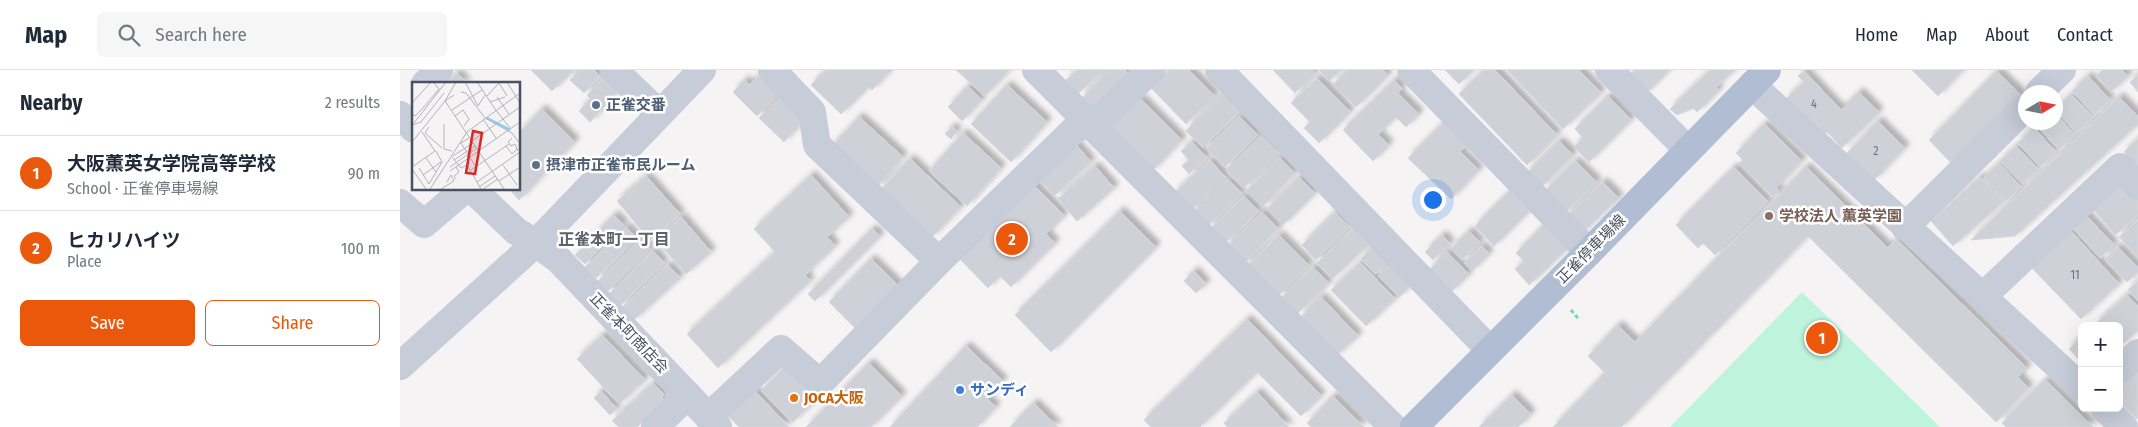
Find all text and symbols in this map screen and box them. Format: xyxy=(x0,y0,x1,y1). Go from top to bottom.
search box xyxy=(97,12,447,57)
text: Map xyxy=(25,21,67,49)
icon: search xyxy=(115,21,143,49)
text: Search here xyxy=(155,23,247,46)
text: Home xyxy=(1855,24,1898,46)
text: Map xyxy=(1926,24,1957,46)
text: About xyxy=(1985,24,2029,46)
text: Contact xyxy=(2057,24,2113,46)
inset map xyxy=(412,82,520,190)
north arrow xyxy=(2018,85,2063,130)
text: Nearby xyxy=(20,90,82,116)
text: 2 results xyxy=(325,93,380,112)
place label: 正雀交番 xyxy=(606,96,666,114)
house number: 4 xyxy=(1811,97,1817,111)
marker: 正雀交番 xyxy=(590,99,602,111)
house number: 2 xyxy=(1873,144,1879,158)
text: 大阪薫英女学院高等学校 xyxy=(67,152,276,175)
place label: 摂津市正雀市民ルーム xyxy=(546,156,696,174)
marker: 摂津市正雀市民ルーム xyxy=(530,159,542,171)
text: 1 xyxy=(33,164,39,183)
text: 90 m xyxy=(348,164,380,183)
text: School · 正雀停車場線 xyxy=(67,179,218,198)
your location xyxy=(1420,187,1446,213)
place label: 学校法人 薫英学園 xyxy=(1779,207,1902,225)
marker: 学校法人 薫英学園 xyxy=(1763,210,1775,222)
street label: 正雀停車場線 xyxy=(1553,211,1629,287)
pin: 2 xyxy=(996,220,1028,258)
text: ヒカリハイツ xyxy=(67,229,181,252)
district label: 正雀本町一丁目 xyxy=(558,230,670,249)
text: 2 xyxy=(32,239,40,258)
text: 100 m xyxy=(341,239,380,258)
text: Place xyxy=(67,252,102,271)
house number: 11 xyxy=(2070,268,2080,282)
street label: 正雀本町商店会 xyxy=(586,289,672,377)
button: Save xyxy=(20,300,195,346)
button: Share xyxy=(205,300,380,346)
pin: 1 xyxy=(1806,319,1838,357)
map controls xyxy=(2078,322,2123,412)
button: + xyxy=(2078,322,2123,367)
button: − xyxy=(2078,367,2123,412)
place label: サンディ xyxy=(970,381,1029,399)
marker: サンディ xyxy=(954,384,966,396)
place label: JOCA大阪 xyxy=(803,389,864,407)
marker: JOCA大阪 xyxy=(788,392,800,404)

